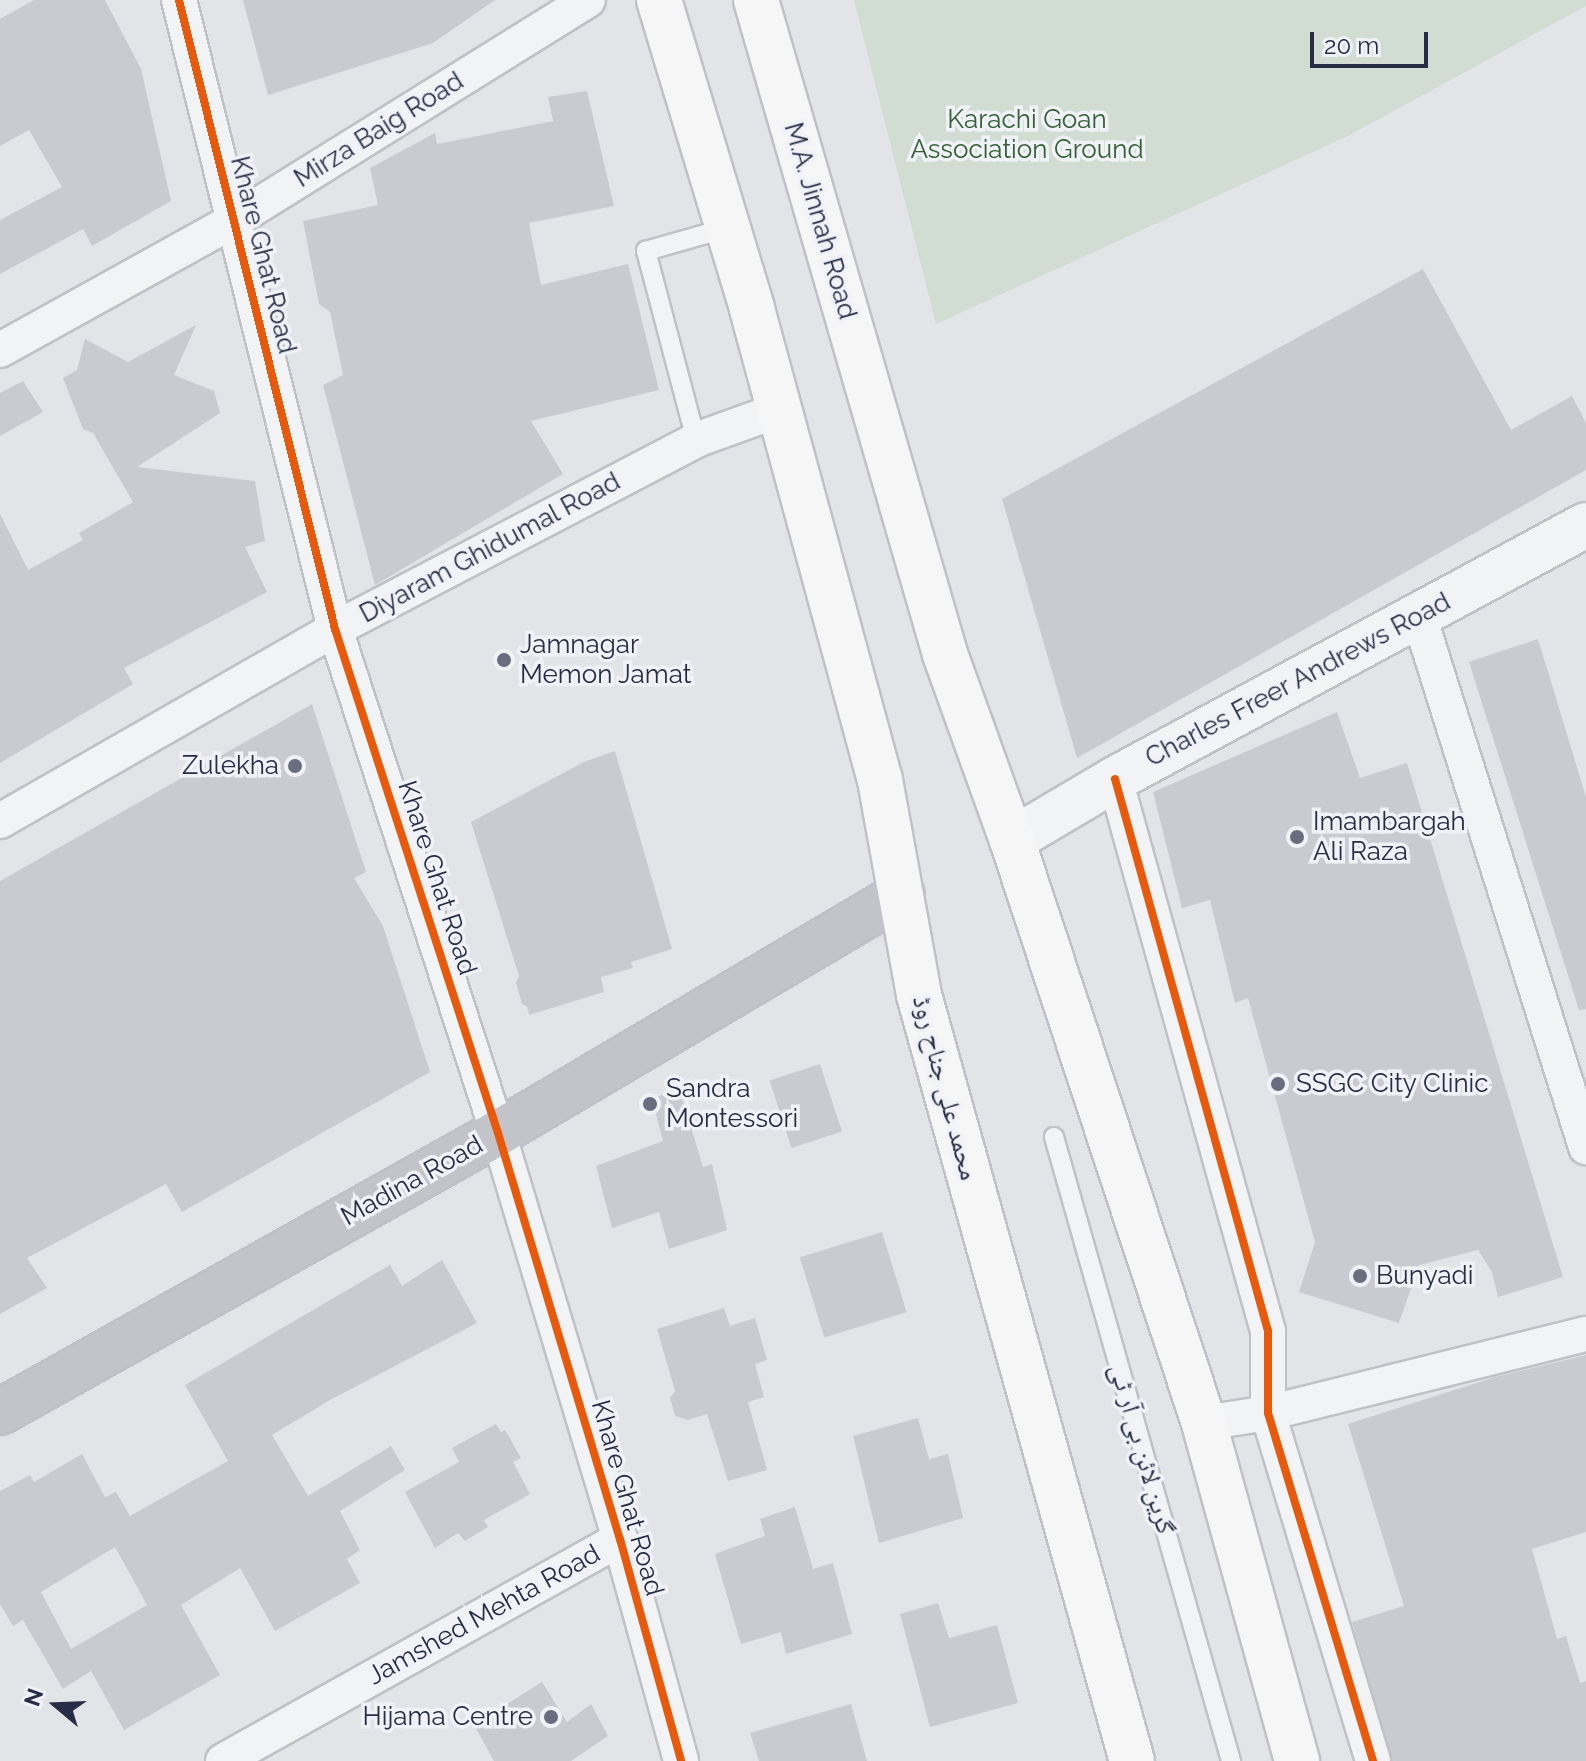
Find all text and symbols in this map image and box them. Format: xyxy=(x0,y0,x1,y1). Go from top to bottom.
scale bar xyxy=(1314,16,1432,66)
text: 20 m xyxy=(1324,31,1379,60)
street label: Mirza Baig Road xyxy=(289,66,469,194)
park label: Karachi Goan Association Ground xyxy=(910,104,1144,166)
street label: M.A. Jinnah Road xyxy=(777,119,863,323)
street label: Khare Ghat Road xyxy=(223,153,303,357)
street label: Diyaram Ghidumal Road xyxy=(354,466,626,630)
street label: Charles Freer Andrews Road xyxy=(1140,586,1456,774)
place label: Jamnagar Memon Jamat xyxy=(520,629,692,690)
marker: Jamnagar Memon Jamat xyxy=(495,651,513,669)
place label: Zulekha xyxy=(182,750,279,782)
marker: Zulekha xyxy=(286,757,304,775)
street label: Khare Ghat Road xyxy=(391,777,483,979)
place label: Imambargah Ali Raza xyxy=(1313,806,1466,868)
marker: Imambargah Ali Raza xyxy=(1288,828,1306,846)
street label: محمد علی جناح روڈ xyxy=(905,992,985,1184)
place label: SSGC City Clinic xyxy=(1296,1068,1489,1100)
place label: Sandra Montessori xyxy=(666,1073,798,1134)
marker: SSGC City Clinic xyxy=(1267,1073,1289,1095)
marker: Sandra Montessori xyxy=(641,1095,659,1113)
street label: Madina Road xyxy=(336,1129,488,1233)
place label: Bunyadi xyxy=(1376,1260,1473,1292)
marker: Bunyadi xyxy=(1351,1267,1369,1285)
street label: گرین لائن بی آر ٹی xyxy=(1103,1360,1181,1538)
street label: Khare Ghat Road xyxy=(584,1397,670,1599)
street label: Jamshed Mehta Road xyxy=(362,1538,606,1692)
north arrow xyxy=(16,1665,96,1745)
text: N xyxy=(18,1685,48,1709)
place label: Hijama Centre xyxy=(363,1701,533,1733)
marker: Hijama Centre xyxy=(540,1706,562,1728)

